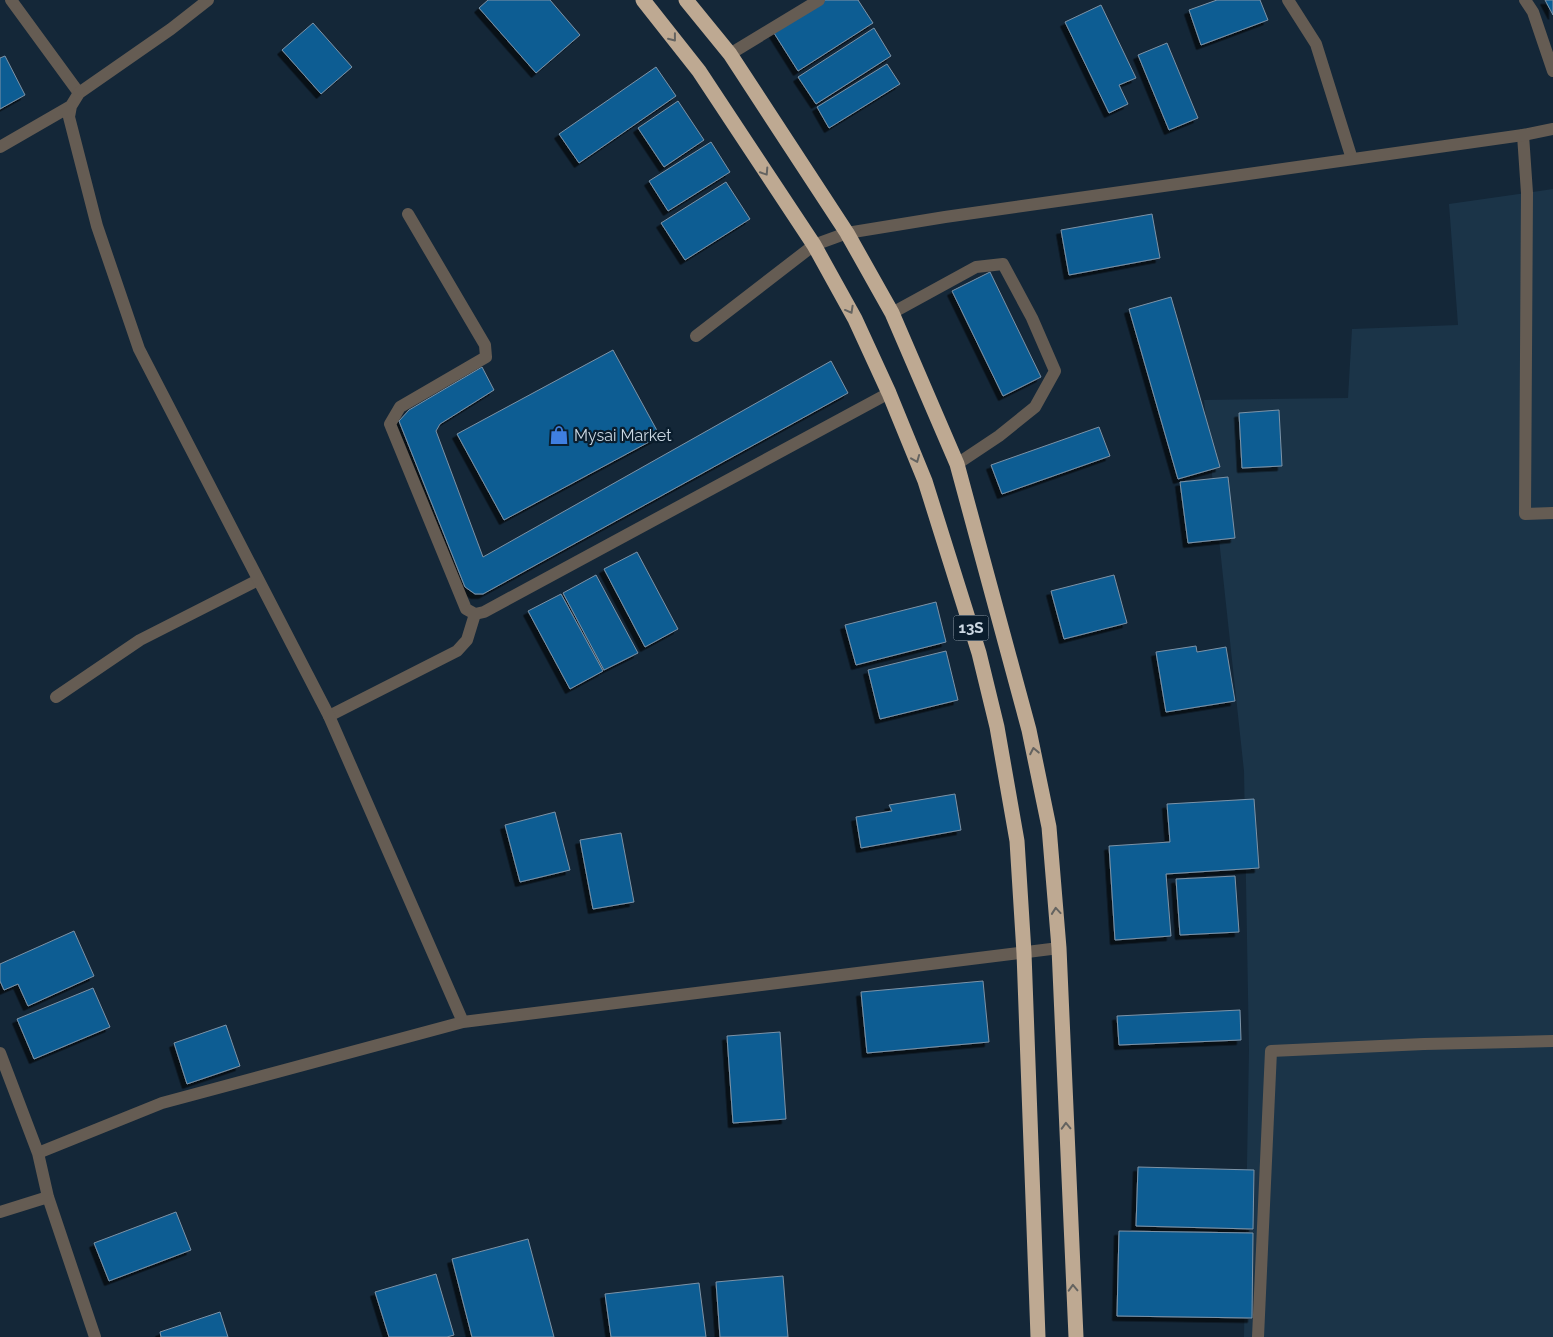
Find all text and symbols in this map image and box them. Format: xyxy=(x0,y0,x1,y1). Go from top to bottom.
one-way arrow xyxy=(667,32,676,42)
one-way arrow xyxy=(759,166,769,175)
one-way arrow xyxy=(844,305,854,314)
shop icon: Mysai Market xyxy=(548,424,570,446)
place label: Mysai Market xyxy=(574,426,672,445)
one-way arrow xyxy=(910,454,920,463)
road number: 13S xyxy=(954,616,988,640)
one-way arrow xyxy=(1029,746,1039,755)
one-way arrow xyxy=(1051,907,1062,915)
one-way arrow xyxy=(1061,1122,1072,1130)
one-way arrow xyxy=(1068,1284,1079,1292)

